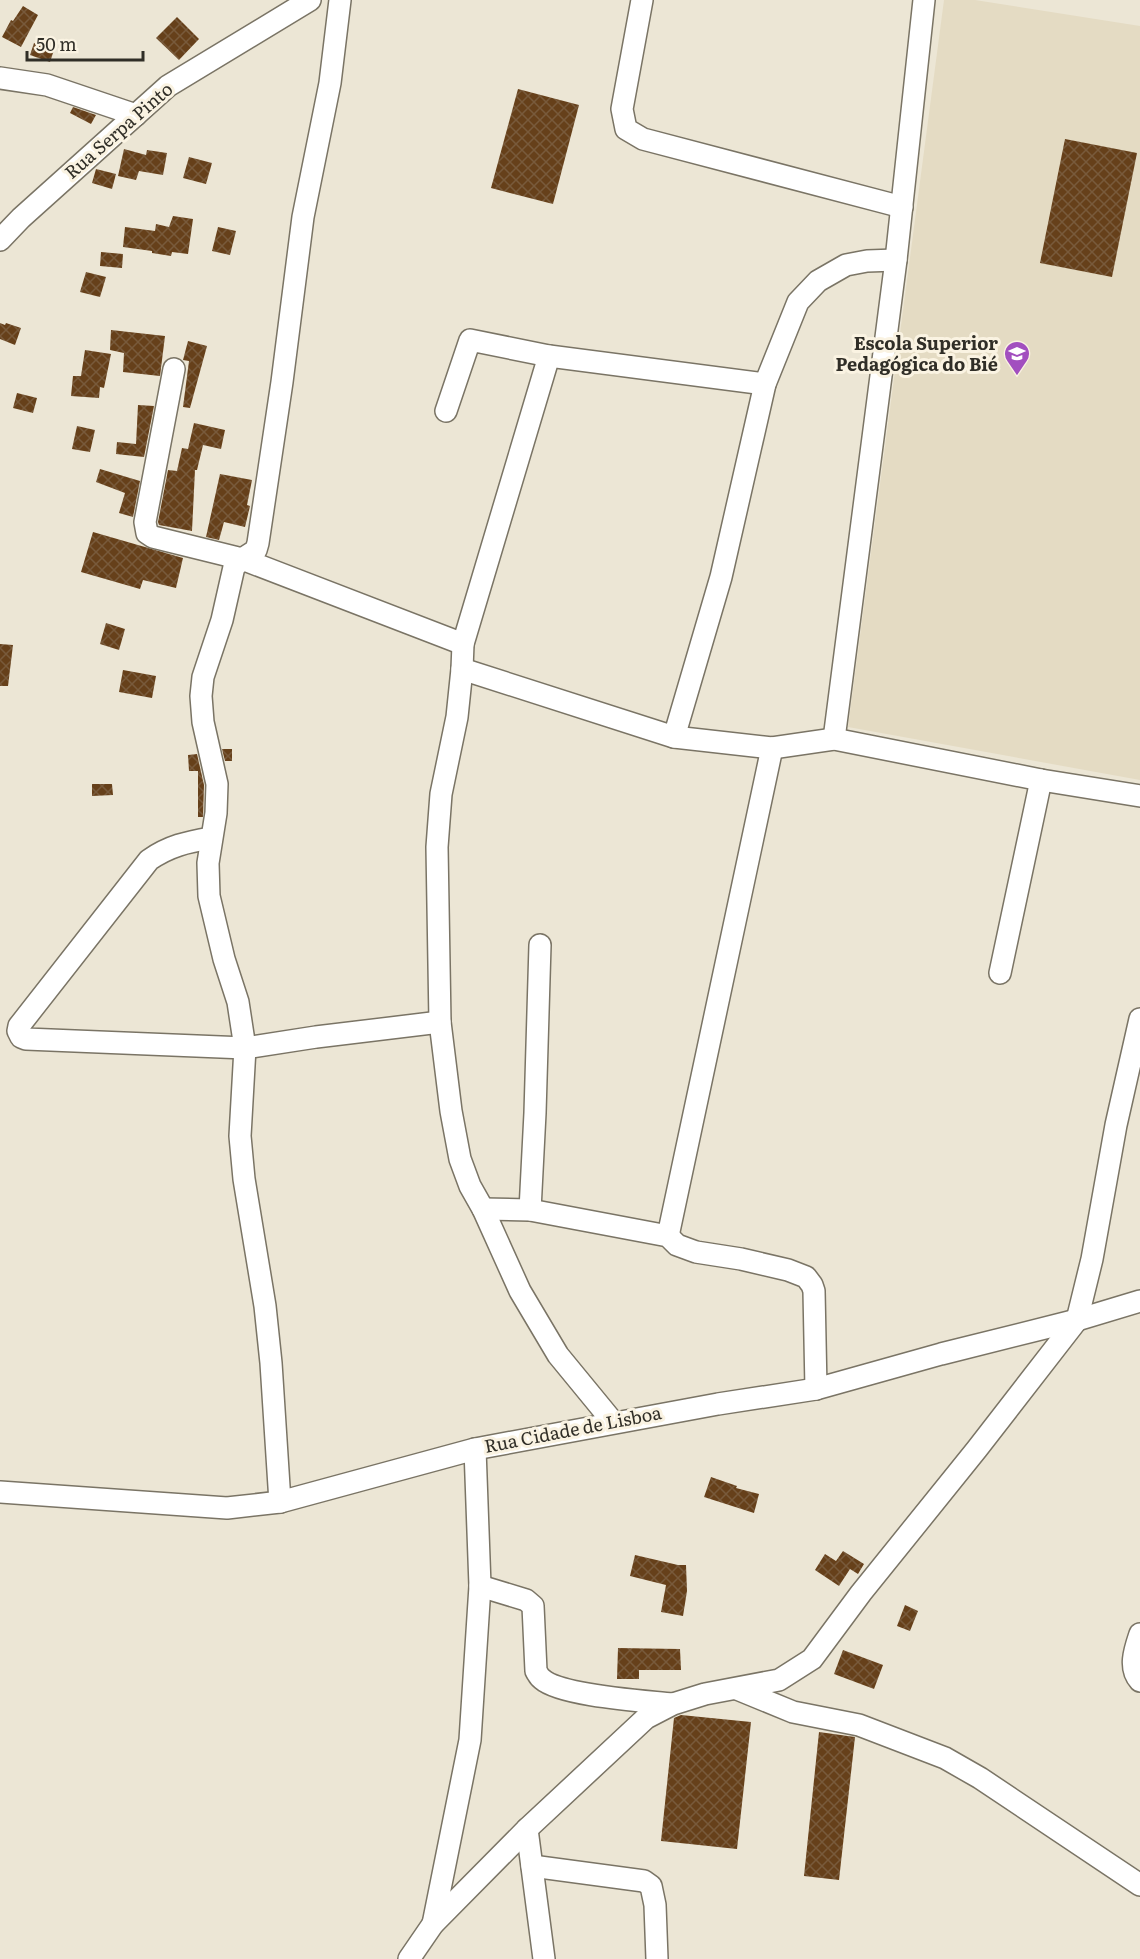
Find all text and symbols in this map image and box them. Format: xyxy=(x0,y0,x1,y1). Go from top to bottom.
scale bar xyxy=(27,24,142,62)
text: 50 m xyxy=(36,30,77,57)
street label: Rua Serpa Pinto xyxy=(58,75,178,185)
place label: Escola Superior Pedagógica do Bié xyxy=(835,329,998,377)
school or university icon: Escola Superior Pedagógica do Bié xyxy=(1002,339,1032,377)
street label: Rua Cidade de Lisboa xyxy=(482,1398,664,1459)

